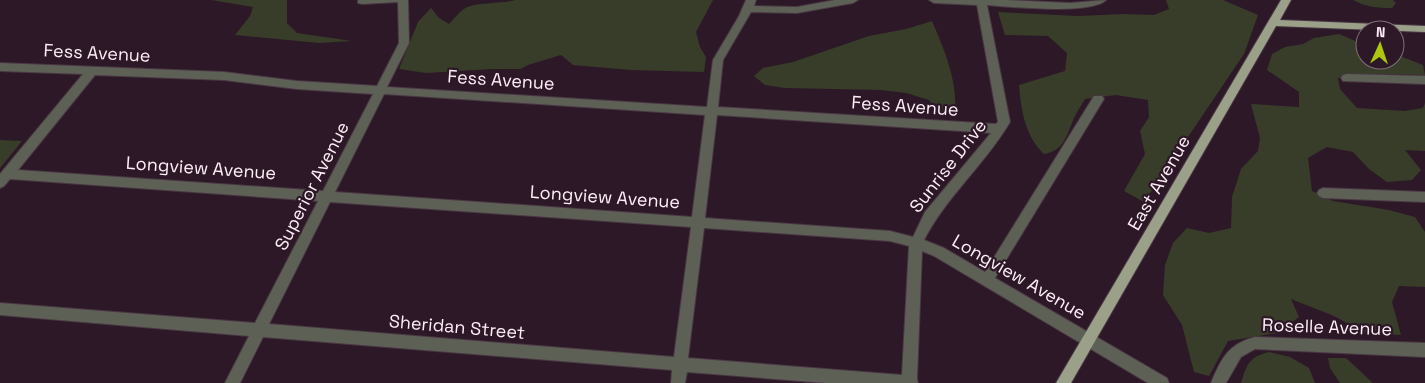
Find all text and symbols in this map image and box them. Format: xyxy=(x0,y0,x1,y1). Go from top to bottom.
north arrow xyxy=(1355,20,1405,70)
text: N xyxy=(1376,23,1386,41)
street label: Fess Avenue xyxy=(43,38,151,67)
street label: Fess Avenue xyxy=(447,64,555,95)
street label: Fess Avenue xyxy=(851,90,959,121)
street label: Sunrise Drive xyxy=(904,114,991,217)
street label: Superior Avenue xyxy=(269,118,354,254)
street label: East Avenue xyxy=(1122,131,1195,234)
street label: Longview Avenue xyxy=(125,151,277,184)
street label: Longview Avenue xyxy=(529,180,681,213)
street label: Longview Avenue xyxy=(948,229,1090,324)
street label: Sheridan Street xyxy=(388,309,526,344)
street label: Roselle Avenue xyxy=(1262,313,1392,340)

